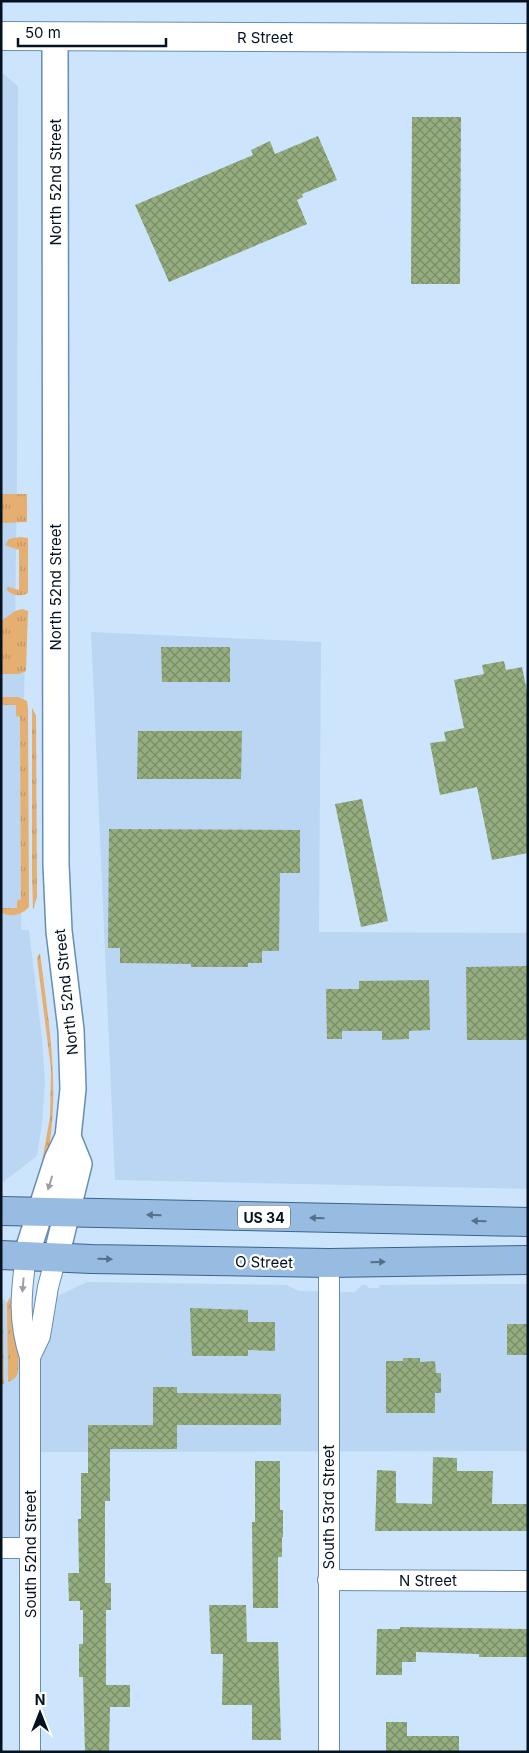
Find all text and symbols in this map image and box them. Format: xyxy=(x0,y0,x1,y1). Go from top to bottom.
scale bar xyxy=(18,15,165,47)
text: 50 m xyxy=(25,23,61,42)
street label: R Street xyxy=(237,28,293,47)
street label: North 52nd Street xyxy=(46,118,65,246)
street label: North 52nd Street xyxy=(46,523,65,651)
street label: North 52nd Street xyxy=(50,928,82,1056)
one-way arrow xyxy=(46,1175,54,1190)
road number: US 34 xyxy=(238,1206,290,1228)
one-way arrow xyxy=(146,1211,162,1219)
one-way arrow xyxy=(308,1214,324,1222)
one-way arrow xyxy=(471,1217,487,1225)
street label: O Street xyxy=(235,1252,293,1272)
one-way arrow xyxy=(97,1255,113,1263)
one-way arrow xyxy=(370,1258,386,1266)
one-way arrow xyxy=(18,1278,26,1294)
street label: South 53rd Street xyxy=(319,1444,338,1570)
street label: South 52nd Street xyxy=(21,1490,40,1618)
street label: N Street xyxy=(399,1571,457,1590)
north arrow xyxy=(15,1688,65,1738)
text: N xyxy=(35,1691,45,1708)

